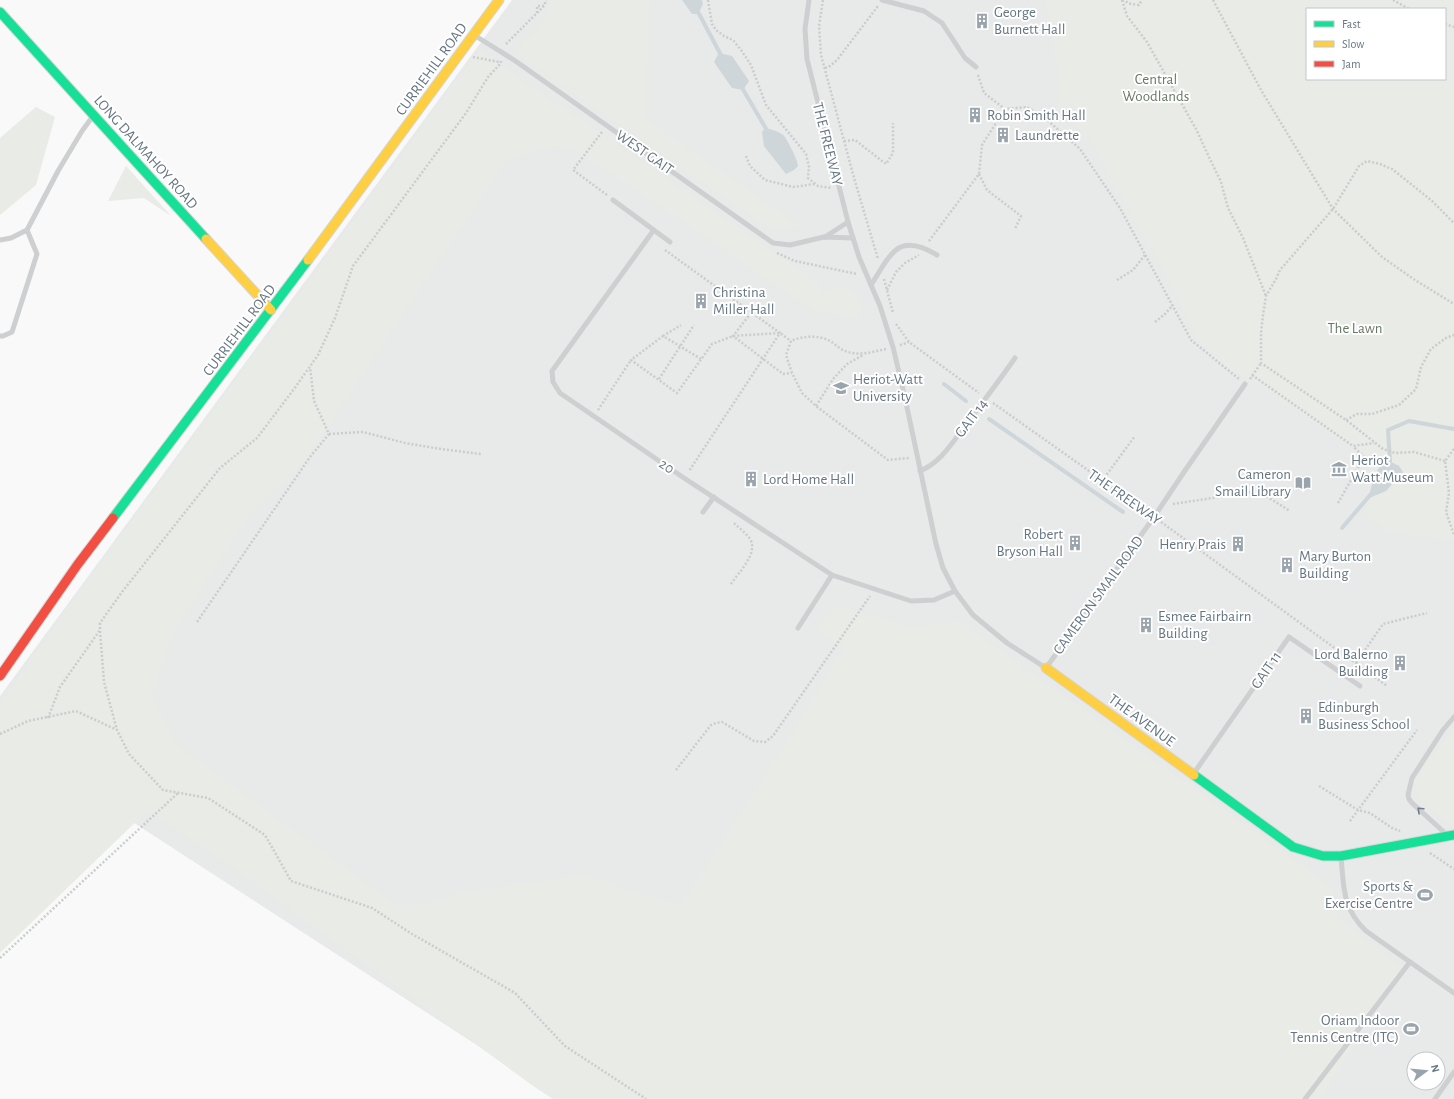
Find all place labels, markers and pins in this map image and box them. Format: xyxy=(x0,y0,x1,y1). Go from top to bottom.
place label: George Burnett Hall xyxy=(994,5,1065,37)
building icon: George Burnett Hall xyxy=(973,12,991,30)
building icon: Robin Smith Hall xyxy=(966,106,984,124)
place label: Robin Smith Hall xyxy=(987,108,1086,123)
building icon: Laundrette xyxy=(994,126,1012,144)
place label: Laundrette xyxy=(1015,128,1079,143)
place label: Christina Miller Hall xyxy=(713,285,774,317)
building icon: Christina Miller Hall xyxy=(692,292,710,310)
place label: Heriot-Watt University xyxy=(853,372,923,404)
school or university icon: Heriot-Watt University xyxy=(832,379,850,397)
place label: Heriot Watt Museum xyxy=(1351,453,1434,485)
museum icon: Heriot Watt Museum xyxy=(1330,460,1348,478)
place label: Cameron Smail Library xyxy=(1215,467,1292,499)
building icon: Lord Home Hall xyxy=(742,470,760,488)
place label: Lord Home Hall xyxy=(763,472,854,487)
library icon: Cameron Smail Library xyxy=(1294,474,1312,492)
place label: Robert Bryson Hall xyxy=(996,527,1063,559)
building icon: Robert Bryson Hall xyxy=(1066,534,1084,552)
building icon: Henry Prais xyxy=(1229,535,1247,553)
place label: Henry Prais xyxy=(1159,537,1226,552)
place label: Mary Burton Building xyxy=(1299,549,1371,581)
building icon: Mary Burton Building xyxy=(1278,556,1296,574)
place label: Esmee Fairbairn Building xyxy=(1158,609,1251,641)
building icon: Esmee Fairbairn Building xyxy=(1137,616,1155,634)
place label: Lord Balerno Building xyxy=(1314,647,1389,679)
building icon: Lord Balerno Building xyxy=(1391,654,1409,672)
place label: Edinburgh Business School xyxy=(1318,700,1410,732)
building icon: Edinburgh Business School xyxy=(1297,707,1315,725)
place label: Sports & Exercise Centre xyxy=(1325,879,1414,911)
sports icon: Sports & Exercise Centre xyxy=(1416,886,1434,904)
place label: Oriam Indoor Tennis Centre (ITC) xyxy=(1290,1013,1399,1045)
sports icon: Oriam Indoor Tennis Centre (ITC) xyxy=(1402,1020,1420,1038)

